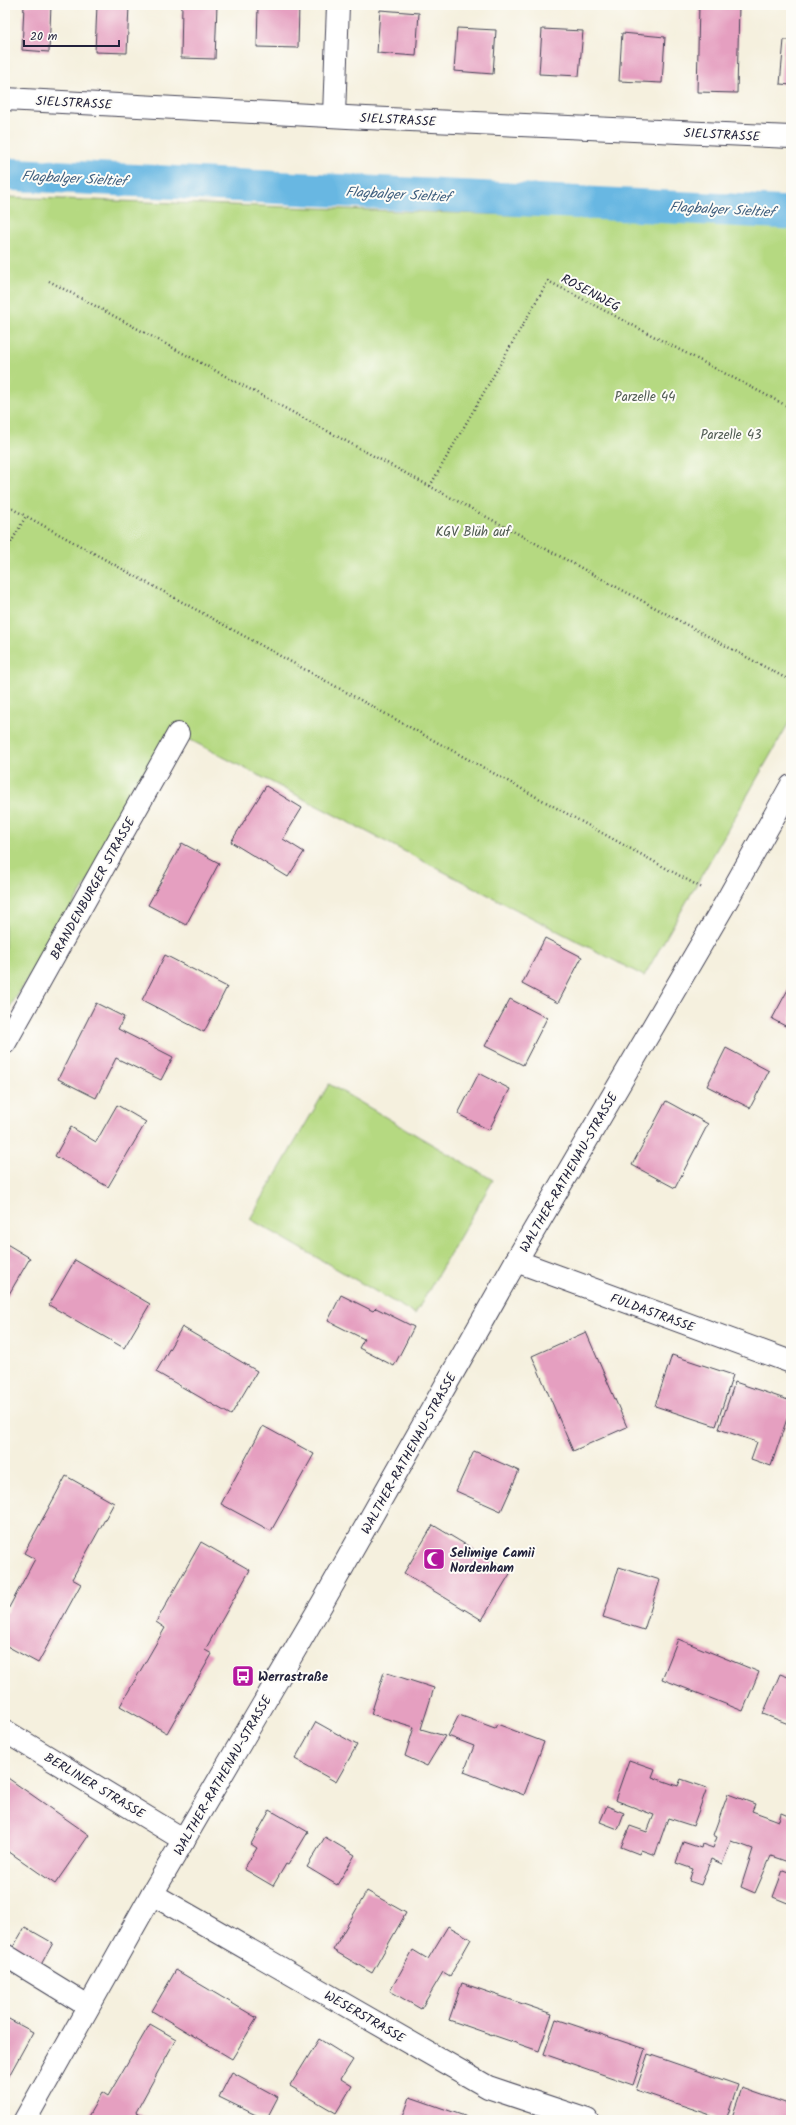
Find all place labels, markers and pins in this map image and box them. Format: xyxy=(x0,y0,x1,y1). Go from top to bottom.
place label: Selimiye Camii Nordenham xyxy=(450,1543,535,1579)
mosque icon: Selimiye Camii Nordenham xyxy=(421,1546,447,1572)
bus stop icon: Werrastraße xyxy=(230,1663,256,1689)
place label: Werrastraße xyxy=(258,1667,329,1688)

